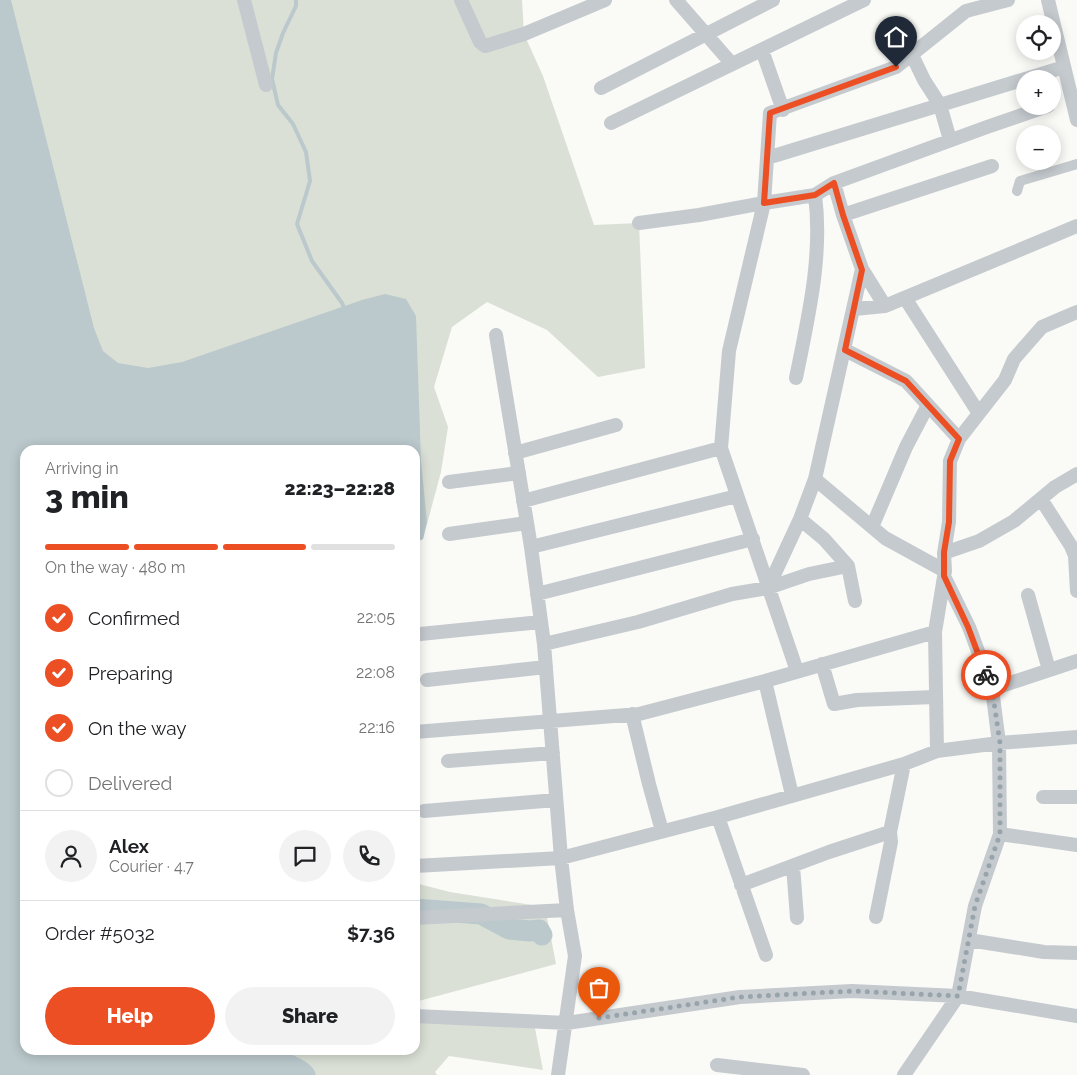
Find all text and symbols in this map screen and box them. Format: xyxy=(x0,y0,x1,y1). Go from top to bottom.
map controls xyxy=(1016,15,1061,170)
button: locate xyxy=(1016,15,1061,60)
pin xyxy=(875,16,917,67)
icon: home xyxy=(882,23,910,51)
button: + xyxy=(1016,70,1061,115)
button: − xyxy=(1016,125,1061,170)
text: Arriving in xyxy=(45,459,119,478)
text: 22:23–22:28 xyxy=(284,477,395,499)
text: 3 min xyxy=(45,478,129,515)
text: On the way · 480 m xyxy=(45,558,186,577)
icon: check xyxy=(45,604,73,632)
text: Confirmed xyxy=(88,607,180,629)
text: 22:05 xyxy=(357,608,395,627)
courier xyxy=(961,650,1011,700)
icon: check xyxy=(45,659,73,687)
icon: bike xyxy=(972,661,1000,689)
text: Preparing xyxy=(88,662,173,684)
text: 22:08 xyxy=(356,663,395,682)
icon: check xyxy=(45,714,73,742)
text: On the way xyxy=(88,717,187,739)
text: 22:16 xyxy=(359,718,395,737)
text: Delivered xyxy=(88,772,172,794)
button: person xyxy=(45,830,97,882)
button: chat xyxy=(279,830,331,882)
button: phone xyxy=(343,830,395,882)
text: Alex xyxy=(109,835,149,857)
text: Courier · 4.7 xyxy=(109,857,194,876)
text: Order #5032 xyxy=(45,922,155,944)
text: $7.36 xyxy=(347,922,395,944)
pin xyxy=(578,967,620,1018)
icon: bag xyxy=(585,974,613,1002)
button: Help xyxy=(45,987,215,1045)
button: Share xyxy=(225,987,395,1045)

